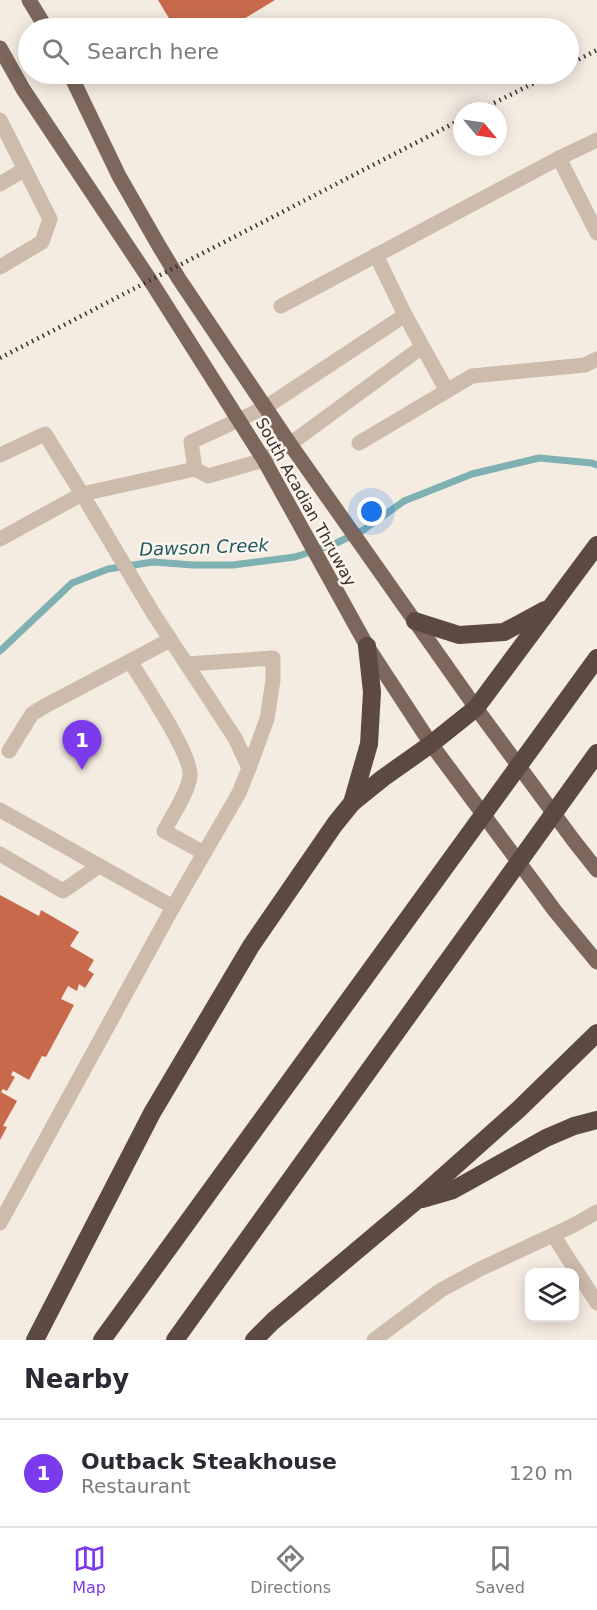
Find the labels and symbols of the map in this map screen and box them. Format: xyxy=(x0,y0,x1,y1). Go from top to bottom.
north arrow xyxy=(453,102,507,156)
street label: South Acadian Thruway xyxy=(252,415,360,589)
your location xyxy=(357,497,386,526)
water label: Dawson Creek xyxy=(139,534,271,560)
pin: 1 xyxy=(62,720,101,770)

